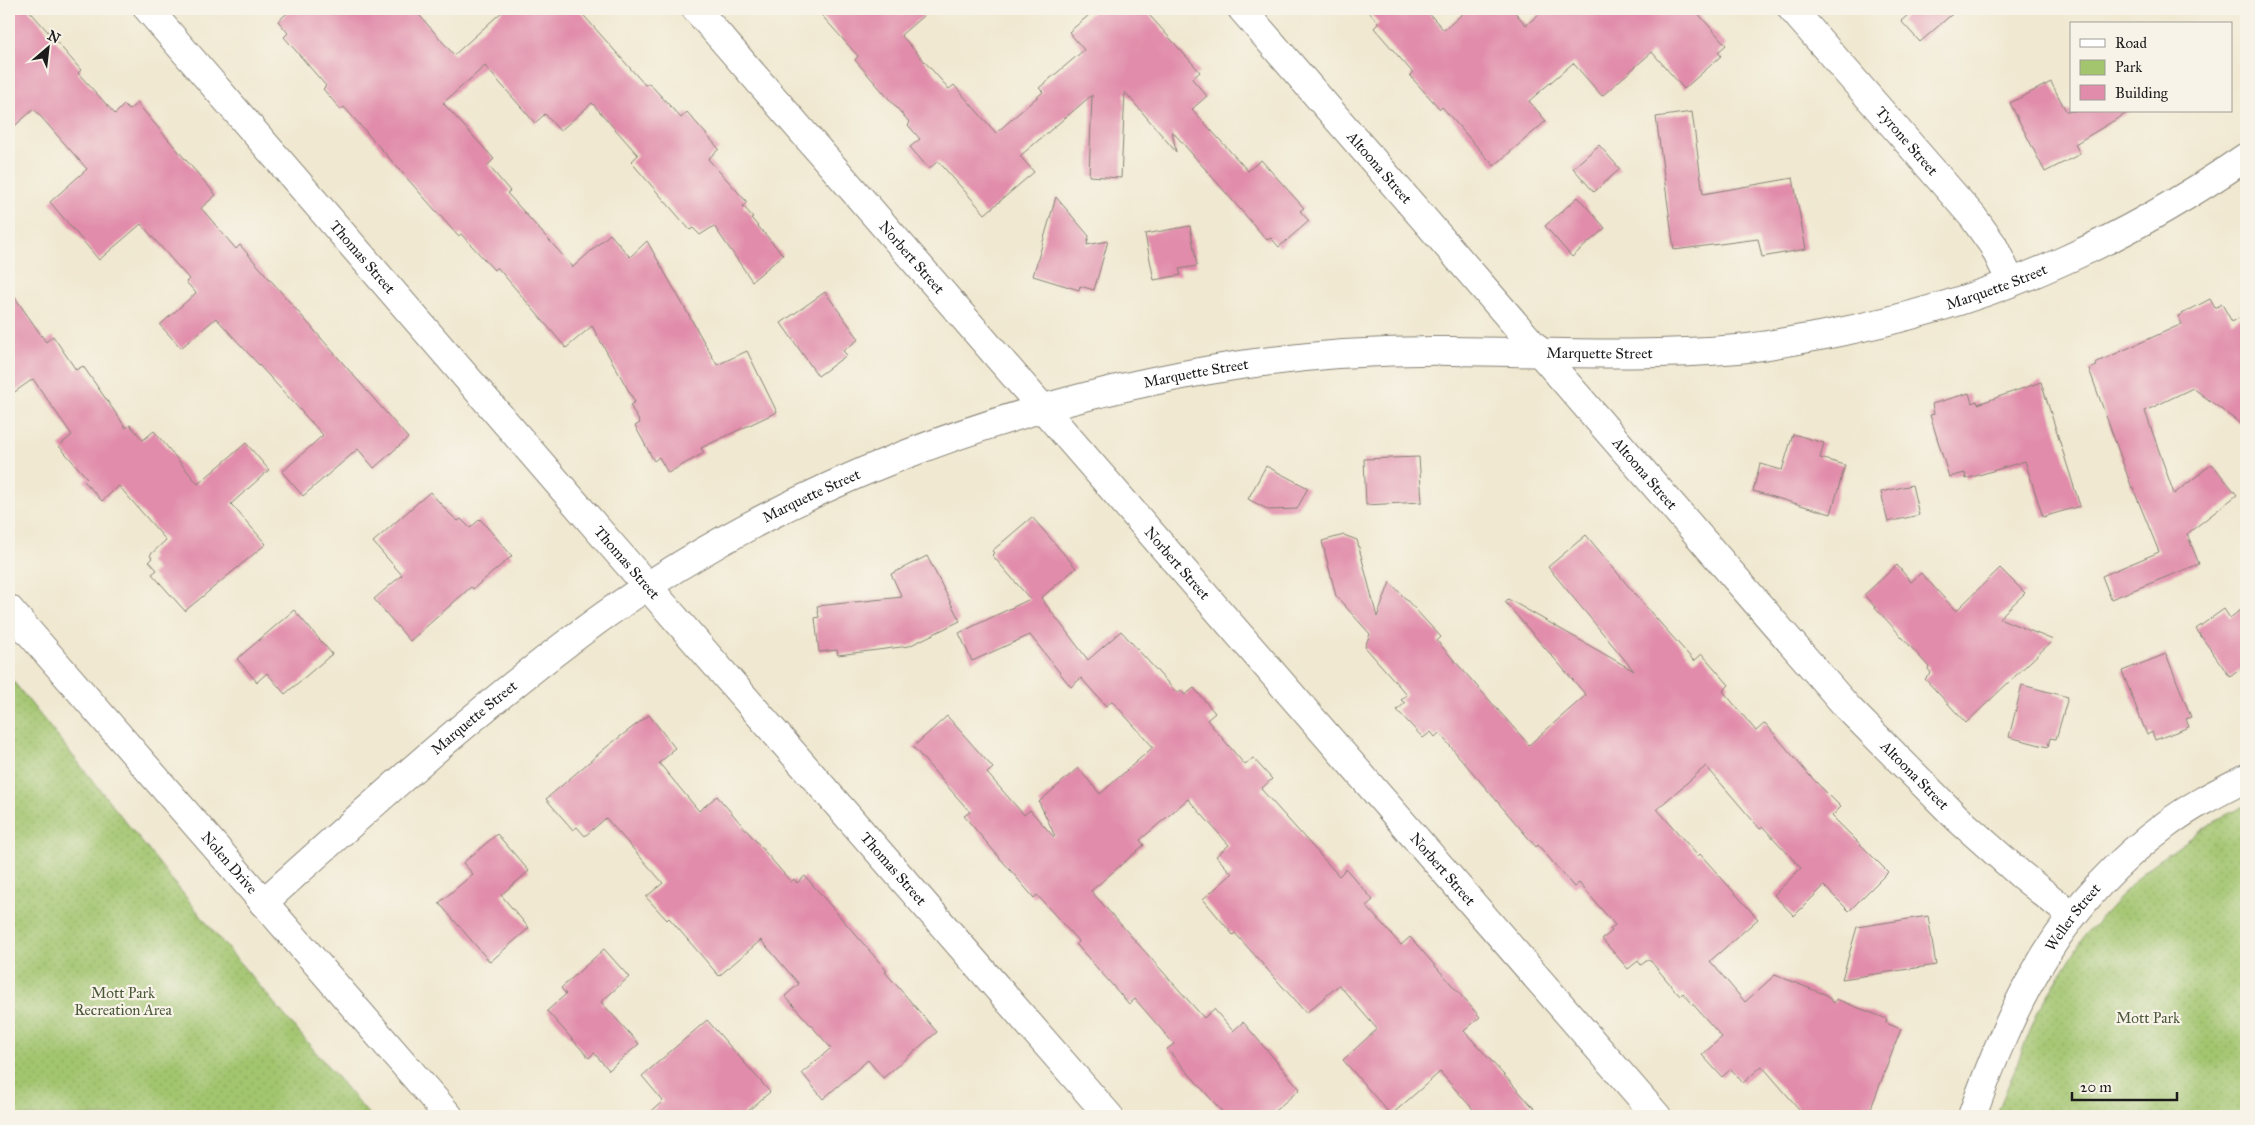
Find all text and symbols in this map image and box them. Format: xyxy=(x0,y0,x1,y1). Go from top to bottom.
north arrow xyxy=(22,22,72,72)
legend xyxy=(2070,22,2232,112)
text: N xyxy=(45,27,63,47)
text: Road xyxy=(2115,34,2147,52)
text: Park xyxy=(2115,58,2142,76)
text: Building xyxy=(2115,84,2169,102)
street label: Tyrone Street xyxy=(1872,103,1942,180)
street label: Altoona Street xyxy=(1343,127,1416,208)
street label: Thomas Street xyxy=(326,217,400,298)
street label: Norbert Street xyxy=(875,217,949,298)
street label: Marquette Street xyxy=(1944,260,2050,313)
street label: Marquette Street xyxy=(1546,344,1654,363)
street label: Marquette Street xyxy=(1142,355,1250,392)
street label: Altoona Street xyxy=(1608,433,1682,514)
street label: Marquette Street xyxy=(759,465,864,527)
street label: Thomas Street xyxy=(590,522,664,603)
street label: Norbert Street xyxy=(1141,523,1214,604)
street label: Marquette Street xyxy=(428,676,521,759)
street label: Altoona Street xyxy=(1876,736,1953,814)
street label: Nolen Drive xyxy=(197,828,261,898)
street label: Thomas Street xyxy=(857,828,931,910)
street label: Norbert Street xyxy=(1406,829,1480,910)
street label: Weller Street xyxy=(2041,879,2105,954)
park label: Mott Park Recreation Area xyxy=(74,984,173,1019)
park label: Mott Park xyxy=(2116,1009,2180,1027)
scale bar xyxy=(2072,1070,2178,1102)
text: 20 m xyxy=(2080,1078,2112,1096)

